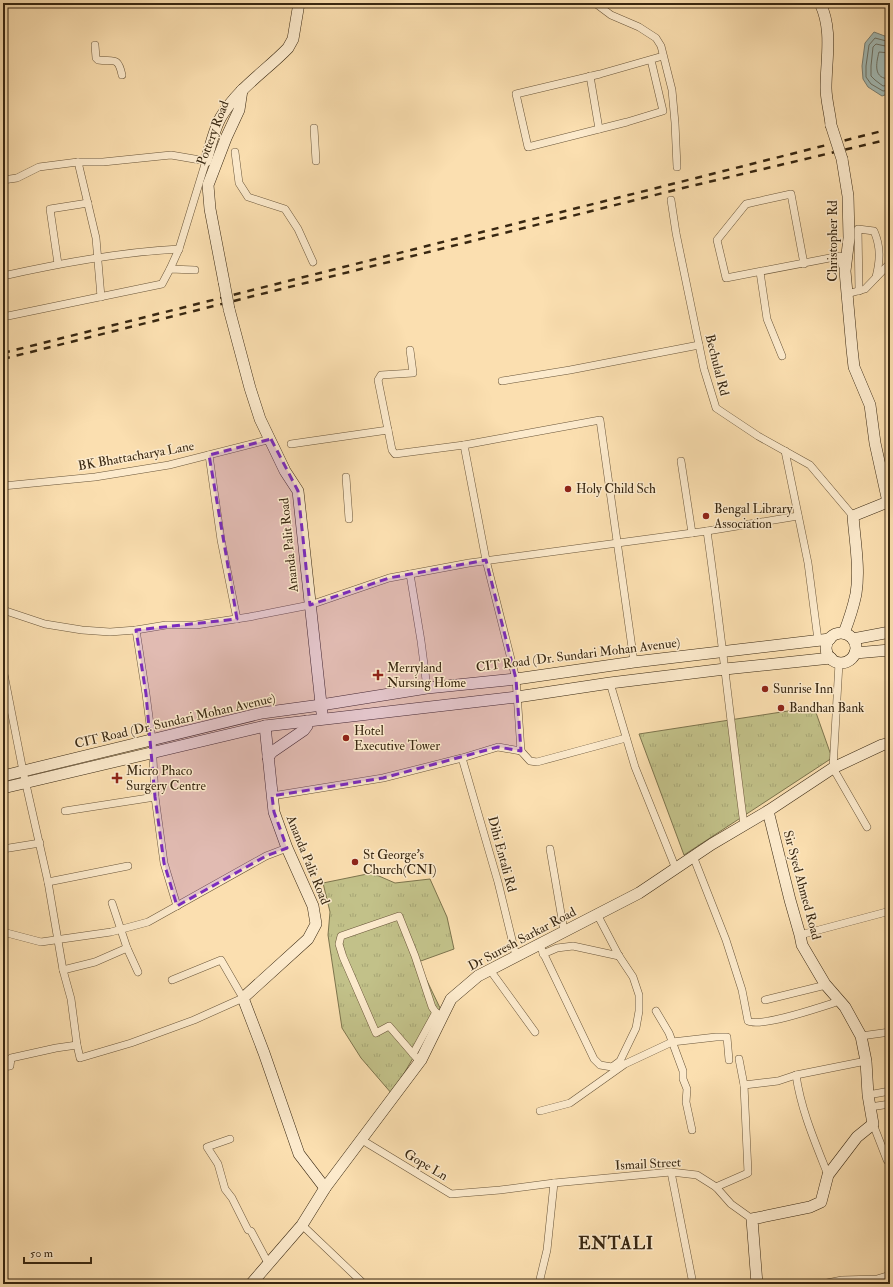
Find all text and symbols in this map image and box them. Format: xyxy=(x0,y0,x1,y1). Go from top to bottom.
street label: Pottery Road xyxy=(193,98,234,168)
street label: Christopher Rd xyxy=(825,200,842,282)
street label: Bechulal Rd xyxy=(702,333,733,398)
street label: BK Bhattacharya Lane xyxy=(77,438,196,475)
place label: Holy Child Sch xyxy=(576,481,656,498)
marker: Holy Child Sch xyxy=(563,484,573,494)
street label: Ananda Palit Road xyxy=(276,496,302,594)
place label: Bengal Library Association xyxy=(713,501,793,532)
marker: Bengal Library Association xyxy=(701,511,711,521)
street label: CIT Road (Dr. Sundari Mohan Avenue) xyxy=(475,635,681,675)
place label: Merryland Nursing Home xyxy=(387,660,466,691)
marker: Merryland Nursing Home xyxy=(372,669,384,681)
place label: Sunrise Inn xyxy=(773,681,833,697)
marker: Sunrise Inn xyxy=(760,684,770,694)
street label: CIT Road (Dr. Sundari Mohan Avenue) xyxy=(73,690,277,752)
place label: Bandhan Bank xyxy=(789,700,865,716)
marker: Bandhan Bank xyxy=(776,703,786,713)
place label: Hotel Executive Tower xyxy=(354,723,440,754)
marker: Hotel Executive Tower xyxy=(341,733,351,743)
place label: Micro Phaco Surgery Centre xyxy=(126,763,206,795)
marker: Micro Phaco Surgery Centre xyxy=(111,772,123,784)
street label: Ananda Palit Road xyxy=(282,812,333,908)
street label: Dihi Entali Rd xyxy=(484,814,520,894)
street label: Sir Syed Ahmed Road xyxy=(779,829,824,942)
place label: St George's Church(CNI) xyxy=(363,847,436,878)
marker: St George's Church(CNI) xyxy=(350,857,360,867)
street label: Dr Suresh Sarkar Road xyxy=(465,904,579,974)
street label: Gope Ln xyxy=(401,1146,451,1185)
street label: Ismail Street xyxy=(615,1154,681,1174)
district label: ENTALI xyxy=(578,1233,654,1254)
scale bar xyxy=(24,1239,91,1265)
text: 50 m xyxy=(30,1246,54,1261)

